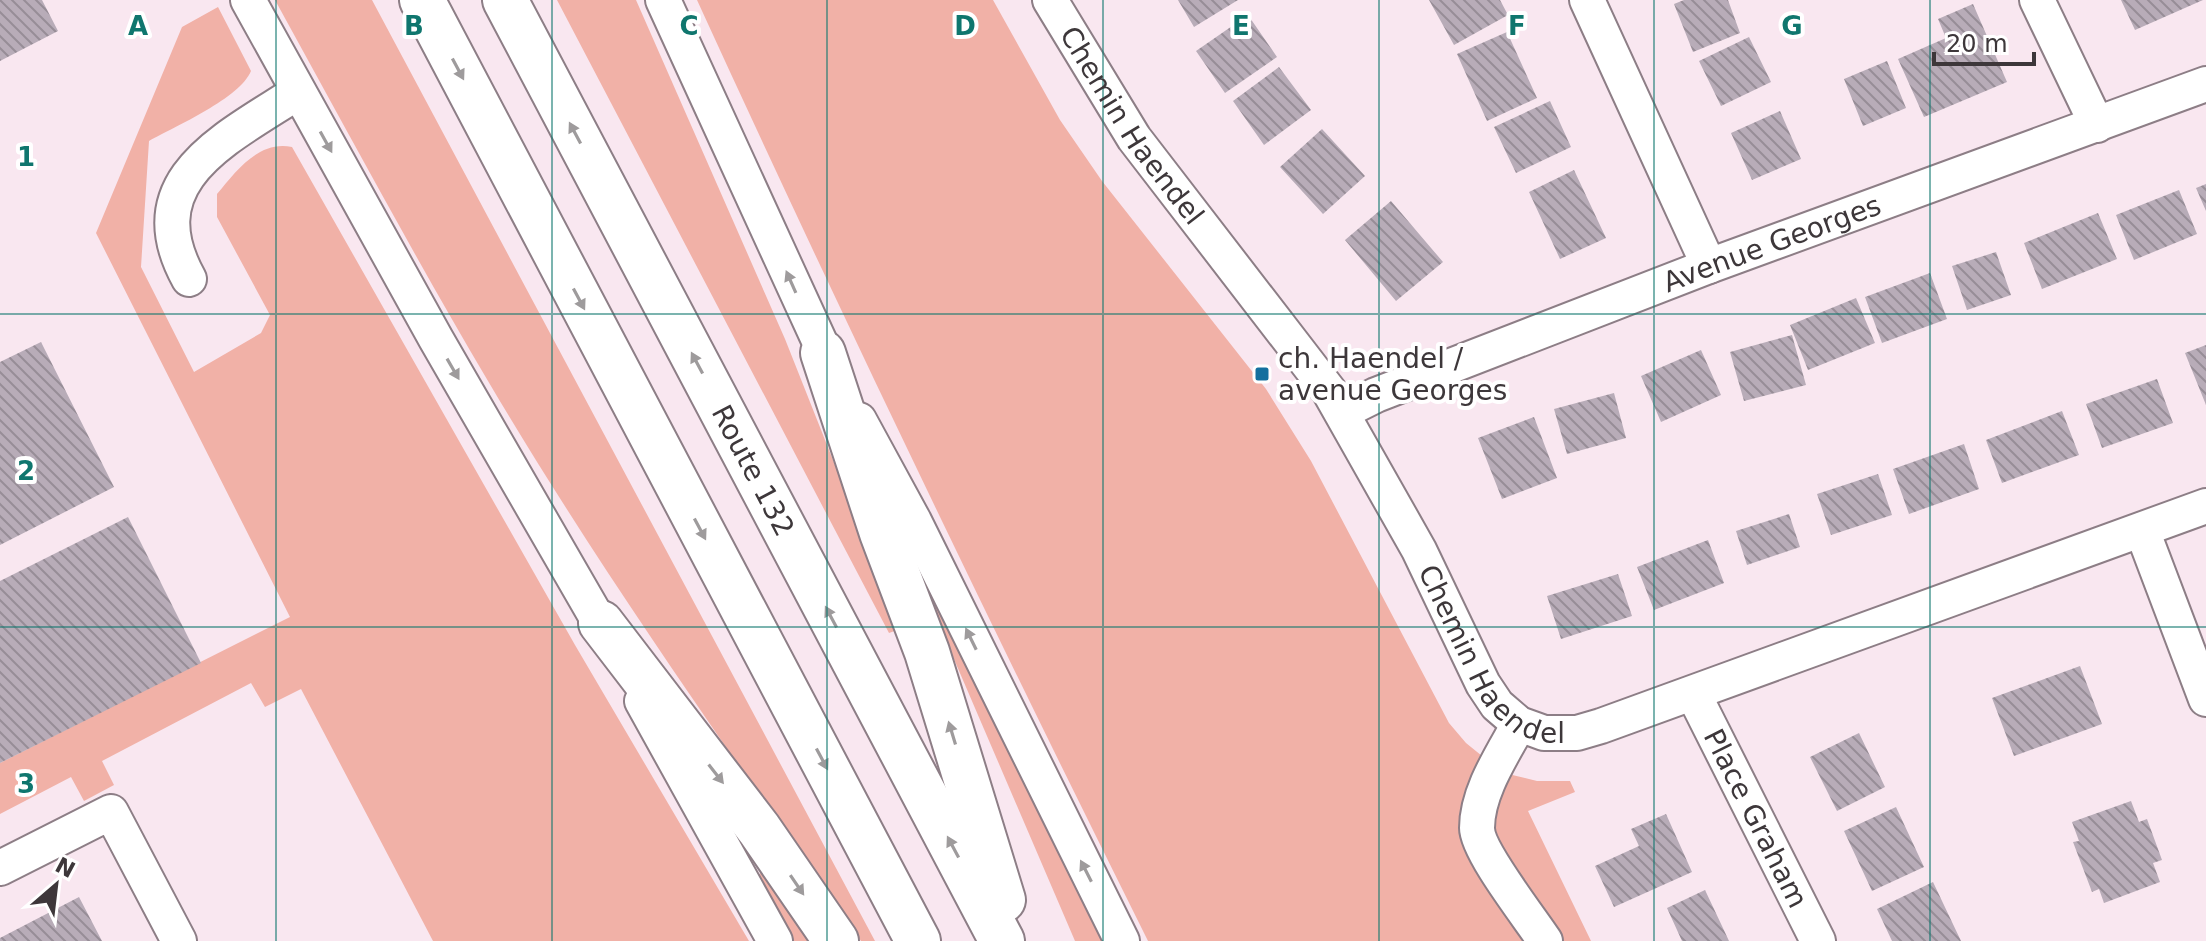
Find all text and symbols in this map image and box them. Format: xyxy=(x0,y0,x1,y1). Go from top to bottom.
text: A xyxy=(128,11,148,41)
text: B xyxy=(404,11,424,41)
text: C xyxy=(679,11,699,41)
text: D xyxy=(954,11,976,41)
text: E xyxy=(1232,11,1250,41)
text: F xyxy=(1508,11,1526,41)
text: G xyxy=(1781,11,1803,41)
scale bar xyxy=(1934,16,2034,66)
street label: Chemin Haendel xyxy=(1053,21,1211,231)
text: 20 m xyxy=(1946,30,2008,58)
one-way arrow xyxy=(451,58,465,80)
one-way arrow xyxy=(569,121,582,144)
one-way arrow xyxy=(318,131,332,153)
text: 1 xyxy=(17,142,35,172)
street label: Avenue Georges xyxy=(1658,188,1885,299)
one-way arrow xyxy=(784,270,798,294)
one-way arrow xyxy=(572,288,586,310)
place label: ch. Haendel / avenue Georges xyxy=(1278,342,1507,407)
one-way arrow xyxy=(690,351,703,374)
one-way arrow xyxy=(446,358,460,380)
marker: ch. Haendel / avenue Georges xyxy=(1253,365,1271,383)
street label: Route 132 xyxy=(705,399,801,542)
text: 2 xyxy=(17,456,35,486)
one-way arrow xyxy=(693,518,707,540)
street label: Chemin Haendel xyxy=(1411,560,1565,750)
one-way arrow xyxy=(825,606,838,629)
one-way arrow xyxy=(964,627,978,650)
one-way arrow xyxy=(945,720,958,744)
street label: Place Graham xyxy=(1697,724,1815,913)
one-way arrow xyxy=(814,748,828,770)
one-way arrow xyxy=(708,764,724,784)
text: 3 xyxy=(17,769,35,799)
one-way arrow xyxy=(946,836,959,859)
north arrow xyxy=(16,845,96,925)
text: N xyxy=(51,852,79,883)
one-way arrow xyxy=(1080,860,1093,883)
one-way arrow xyxy=(789,875,804,896)

